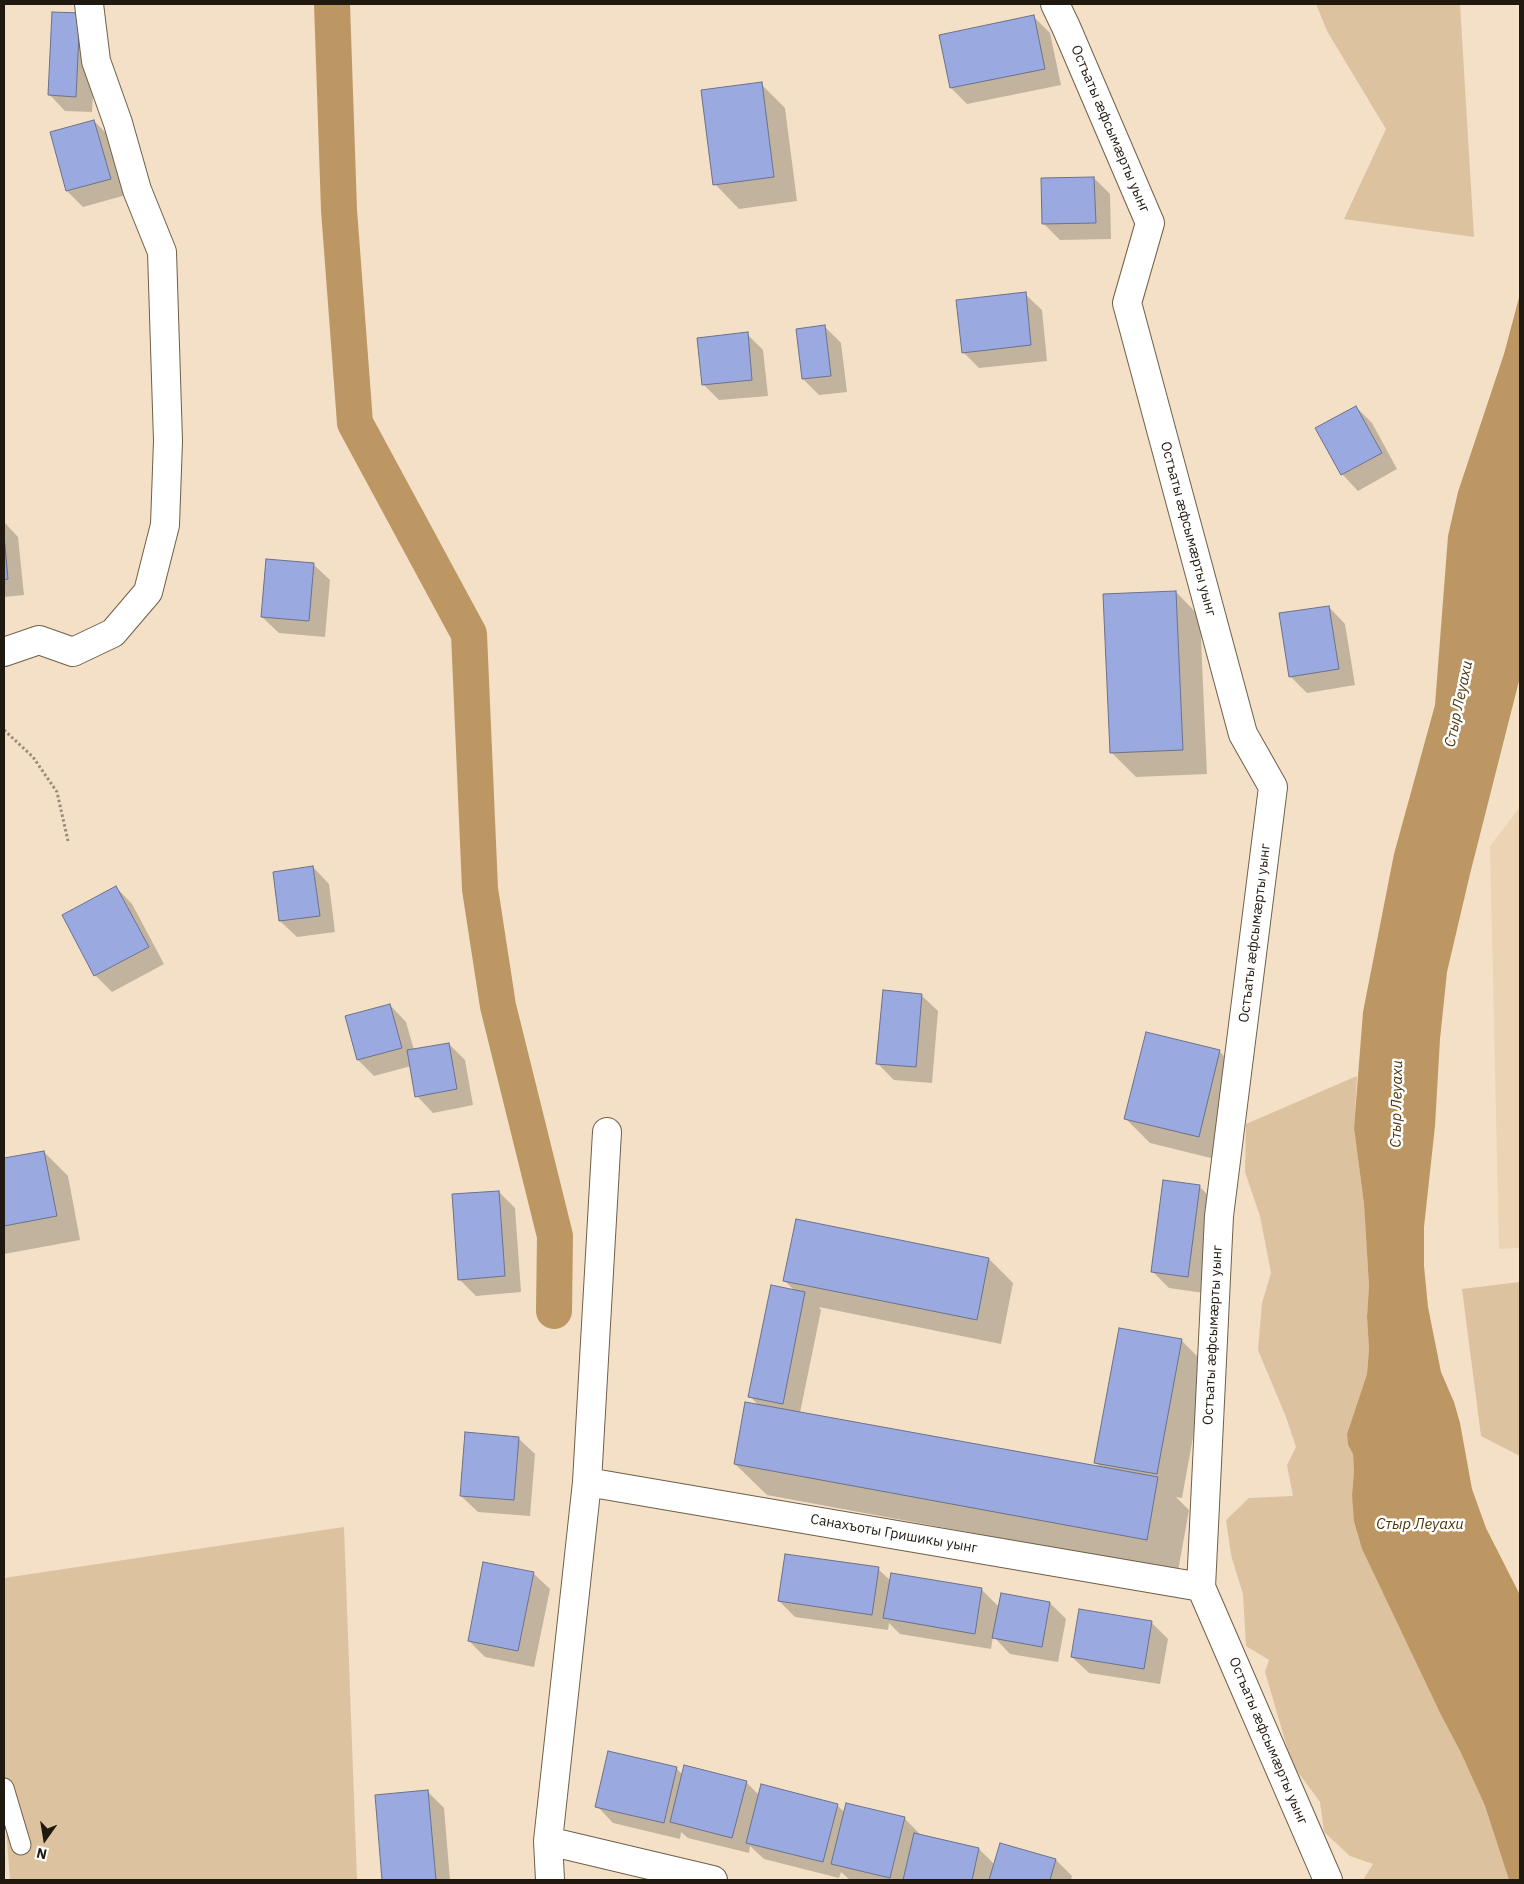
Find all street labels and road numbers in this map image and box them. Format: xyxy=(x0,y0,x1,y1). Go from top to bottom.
street label: Остъаты æфсымæрты уынг xyxy=(1067,43,1153,215)
street label: Остъаты æфсымæрты уынг xyxy=(1157,440,1219,618)
street label: Остъаты æфсымæрты уынг xyxy=(1236,842,1274,1024)
street label: Остъаты æфсымæрты уынг xyxy=(1200,1245,1226,1425)
street label: Санахъоты Гришикы уынг xyxy=(809,1511,979,1557)
street label: Остъаты æфсымæрты уынг xyxy=(1225,1655,1311,1827)

